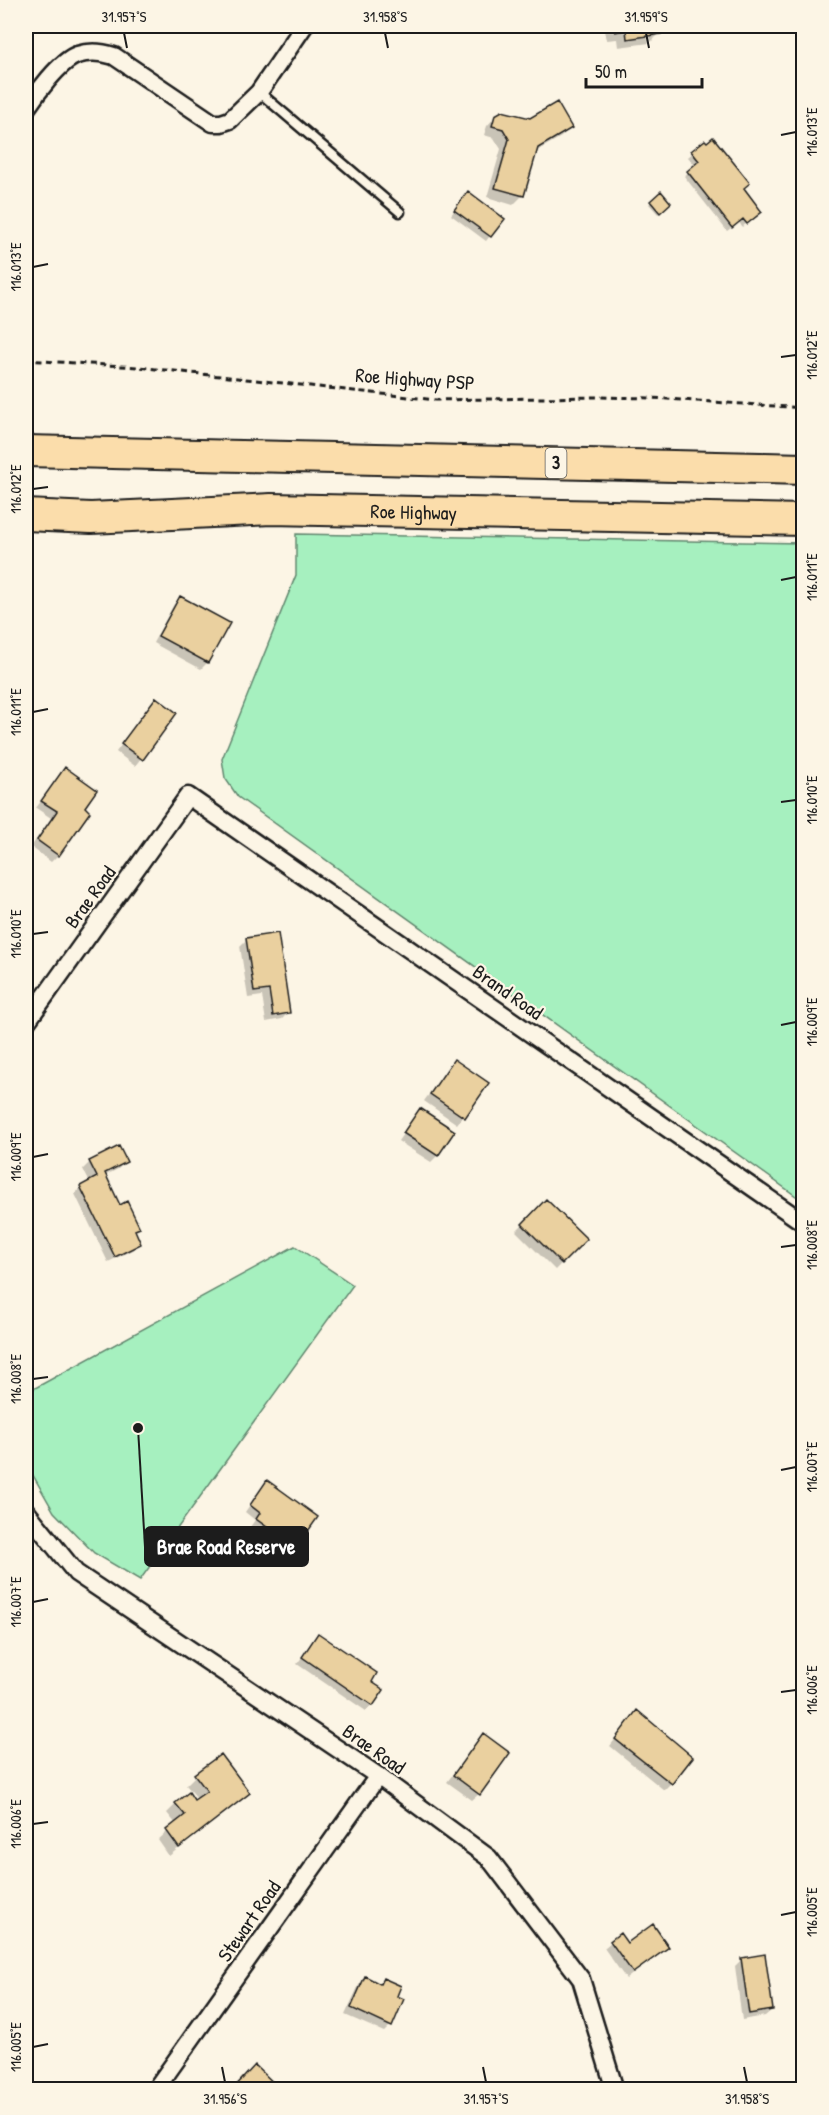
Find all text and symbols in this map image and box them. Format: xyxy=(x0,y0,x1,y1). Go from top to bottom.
text: 31.957°S xyxy=(101,6,147,27)
text: 31.958°S xyxy=(363,6,407,27)
text: 31.959°S xyxy=(624,6,668,27)
scale bar xyxy=(586,51,702,89)
text: 50 m xyxy=(595,59,627,84)
text: 116.013°E xyxy=(801,107,822,157)
text: 116.013°E xyxy=(5,242,26,292)
text: 116.012°E xyxy=(801,330,822,380)
street label: Roe Highway PSP xyxy=(355,361,476,396)
road number: 3 xyxy=(546,448,566,478)
text: 116.012°E xyxy=(5,464,26,514)
street label: Roe Highway xyxy=(370,497,457,526)
text: 116.011°E xyxy=(801,553,822,601)
text: 116.011°E xyxy=(5,688,26,736)
text: 116.010°E xyxy=(801,775,822,825)
street label: Brae Road xyxy=(58,860,122,933)
text: 116.010°E xyxy=(5,909,26,959)
street label: Brand Road xyxy=(468,958,549,1026)
text: 116.009°E xyxy=(801,997,822,1047)
text: 116.009°E xyxy=(5,1132,26,1182)
text: 116.008°E xyxy=(801,1220,822,1270)
text: 116.008°E xyxy=(5,1354,26,1404)
text: 116.007°E xyxy=(801,1441,822,1493)
callout: Brae Road Reserve xyxy=(145,1527,308,1566)
text: Brae Road Reserve xyxy=(157,1532,296,1561)
text: 116.007°E xyxy=(5,1576,26,1628)
text: 116.006°E xyxy=(801,1665,822,1715)
street label: Brae Road xyxy=(337,1717,411,1780)
text: 116.006°E xyxy=(5,1799,26,1849)
street label: Stewart Road xyxy=(211,1875,286,1967)
text: 116.005°E xyxy=(801,1887,822,1937)
text: 116.005°E xyxy=(5,2022,26,2072)
text: 31.956°S xyxy=(203,2088,247,2109)
text: 31.957°S xyxy=(463,2088,509,2109)
text: 31.958°S xyxy=(725,2088,769,2109)

